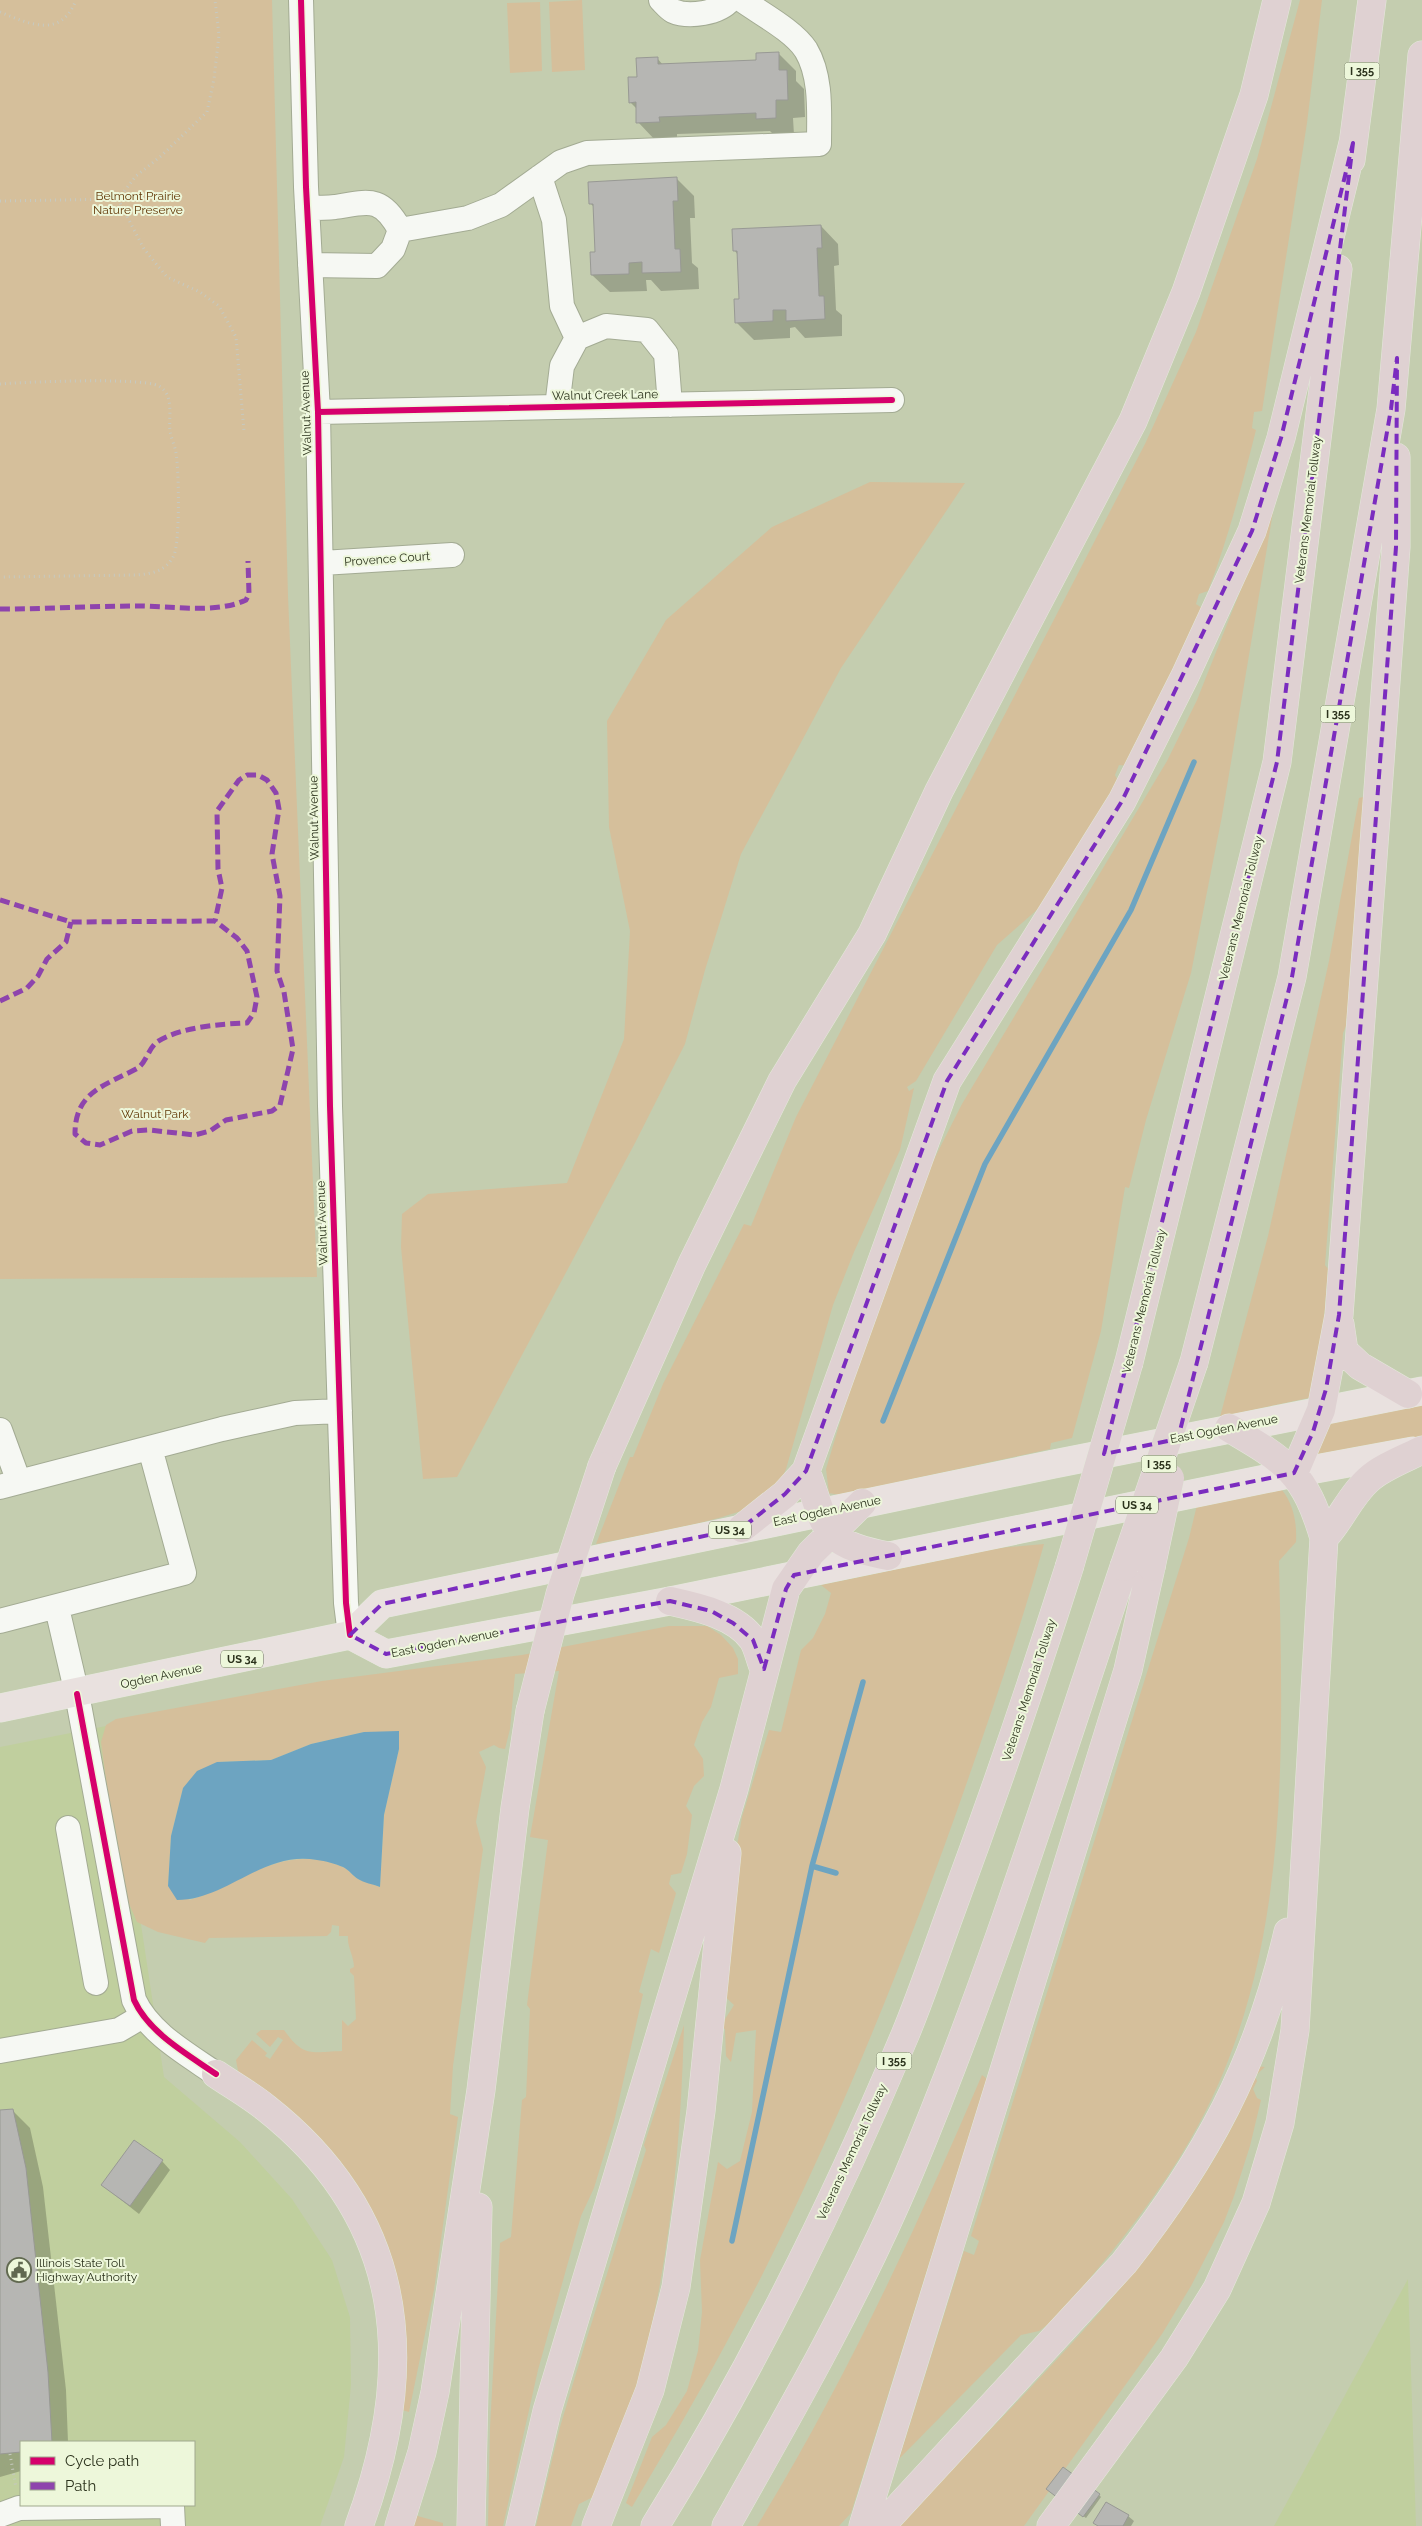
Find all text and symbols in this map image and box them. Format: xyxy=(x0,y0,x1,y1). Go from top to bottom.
road number: I 355 xyxy=(1344,62,1380,80)
park label: Belmont Prairie Nature Preserve xyxy=(93,189,183,217)
street label: Walnut Avenue xyxy=(298,370,314,456)
street label: Walnut Creek Lane xyxy=(552,387,658,403)
street label: Veterans Memorial Tollway xyxy=(1292,435,1324,584)
street label: Provence Court xyxy=(344,549,430,569)
road number: I 355 xyxy=(1320,706,1356,722)
street label: Walnut Avenue xyxy=(306,776,322,860)
street label: Veterans Memorial Tollway xyxy=(1216,834,1266,982)
park label: Walnut Park xyxy=(121,1107,189,1121)
street label: Walnut Avenue xyxy=(314,1180,330,1266)
street label: Veterans Memorial Tollway xyxy=(1119,1227,1169,1375)
street label: East Ogden Avenue xyxy=(1169,1412,1279,1446)
road number: I 355 xyxy=(1142,1456,1176,1472)
street label: East Ogden Avenue xyxy=(772,1493,882,1529)
road number: US 34 xyxy=(1116,1496,1158,1514)
road number: US 34 xyxy=(709,1522,751,1538)
street label: Veterans Memorial Tollway xyxy=(999,1617,1059,1763)
street label: East Ogden Avenue xyxy=(390,1626,500,1660)
road number: US 34 xyxy=(221,1650,263,1668)
street label: Ogden Avenue xyxy=(119,1661,203,1691)
road number: I 355 xyxy=(876,2052,912,2070)
street label: Veterans Memorial Tollway xyxy=(814,2081,890,2222)
place label: Illinois State Toll Highway Authority xyxy=(36,2256,138,2284)
public building icon: Illinois State Toll Highway Authority xyxy=(6,2257,32,2283)
legend xyxy=(20,2441,195,2506)
text: Cycle path xyxy=(65,2452,139,2470)
text: Path xyxy=(65,2477,96,2495)

